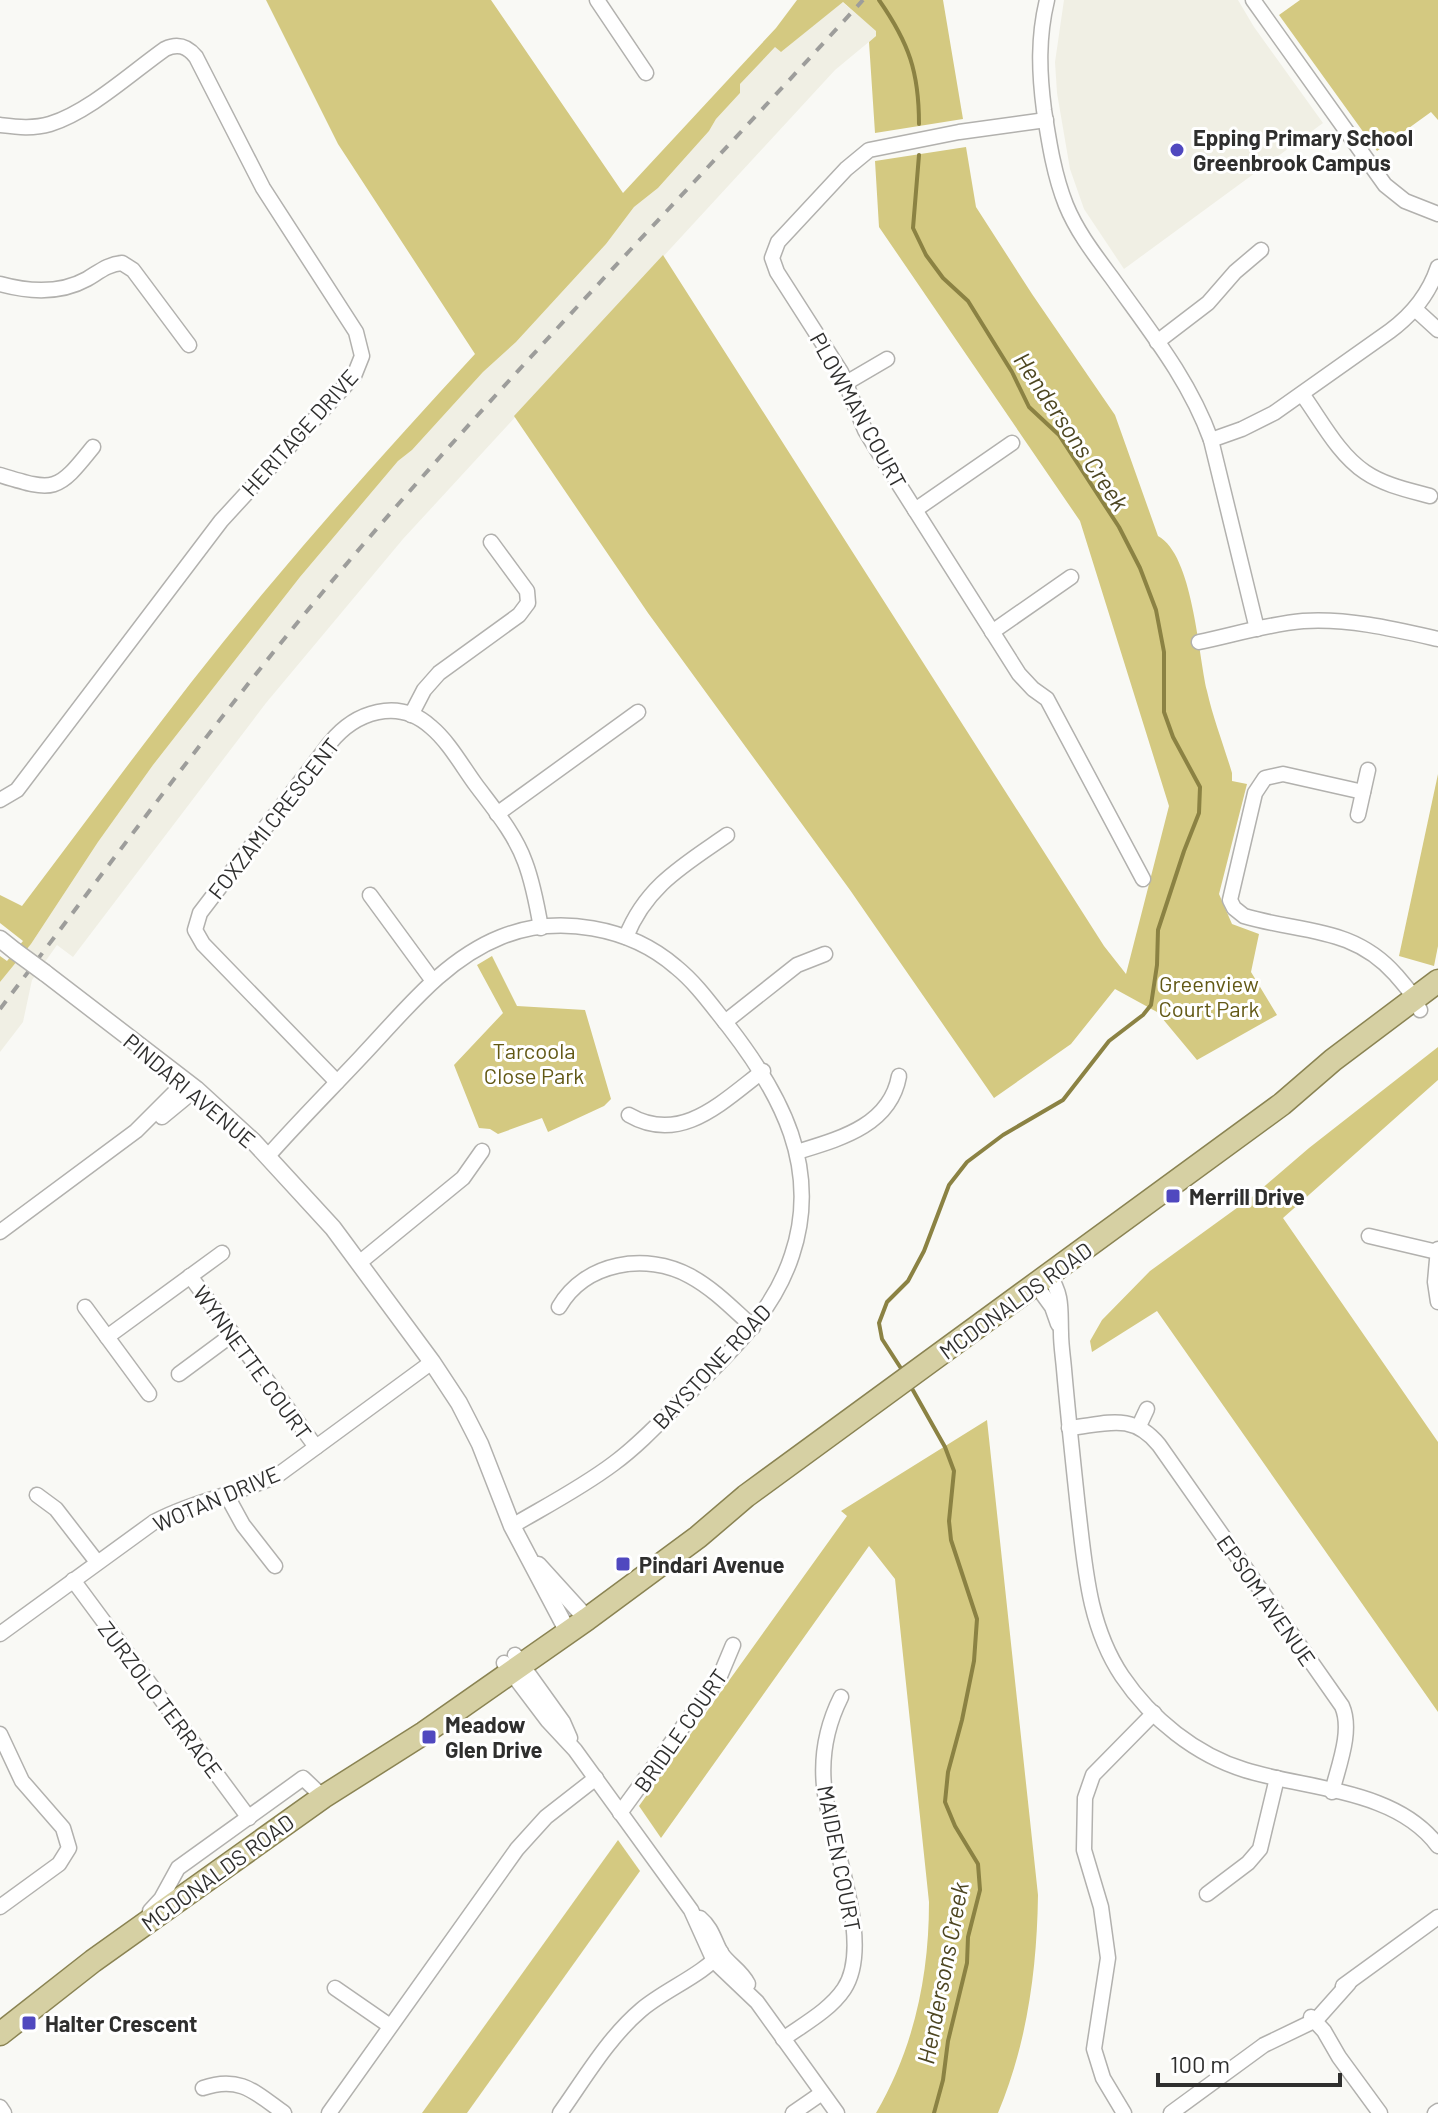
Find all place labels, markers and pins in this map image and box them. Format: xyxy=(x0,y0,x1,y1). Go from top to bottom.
place label: Epping Primary School Greenbrook Campus xyxy=(1193,124,1413,175)
marker: Epping Primary School Greenbrook Campus xyxy=(1168,141,1186,159)
place label: Merrill Drive xyxy=(1189,1183,1305,1209)
marker: Merrill Drive xyxy=(1164,1187,1182,1205)
place label: Pindari Avenue xyxy=(639,1551,785,1577)
marker: Pindari Avenue xyxy=(614,1555,632,1573)
place label: Meadow Glen Drive xyxy=(445,1711,543,1762)
marker: Meadow Glen Drive xyxy=(420,1728,438,1746)
place label: Halter Crescent xyxy=(45,2010,197,2036)
marker: Halter Crescent xyxy=(20,2014,38,2032)

